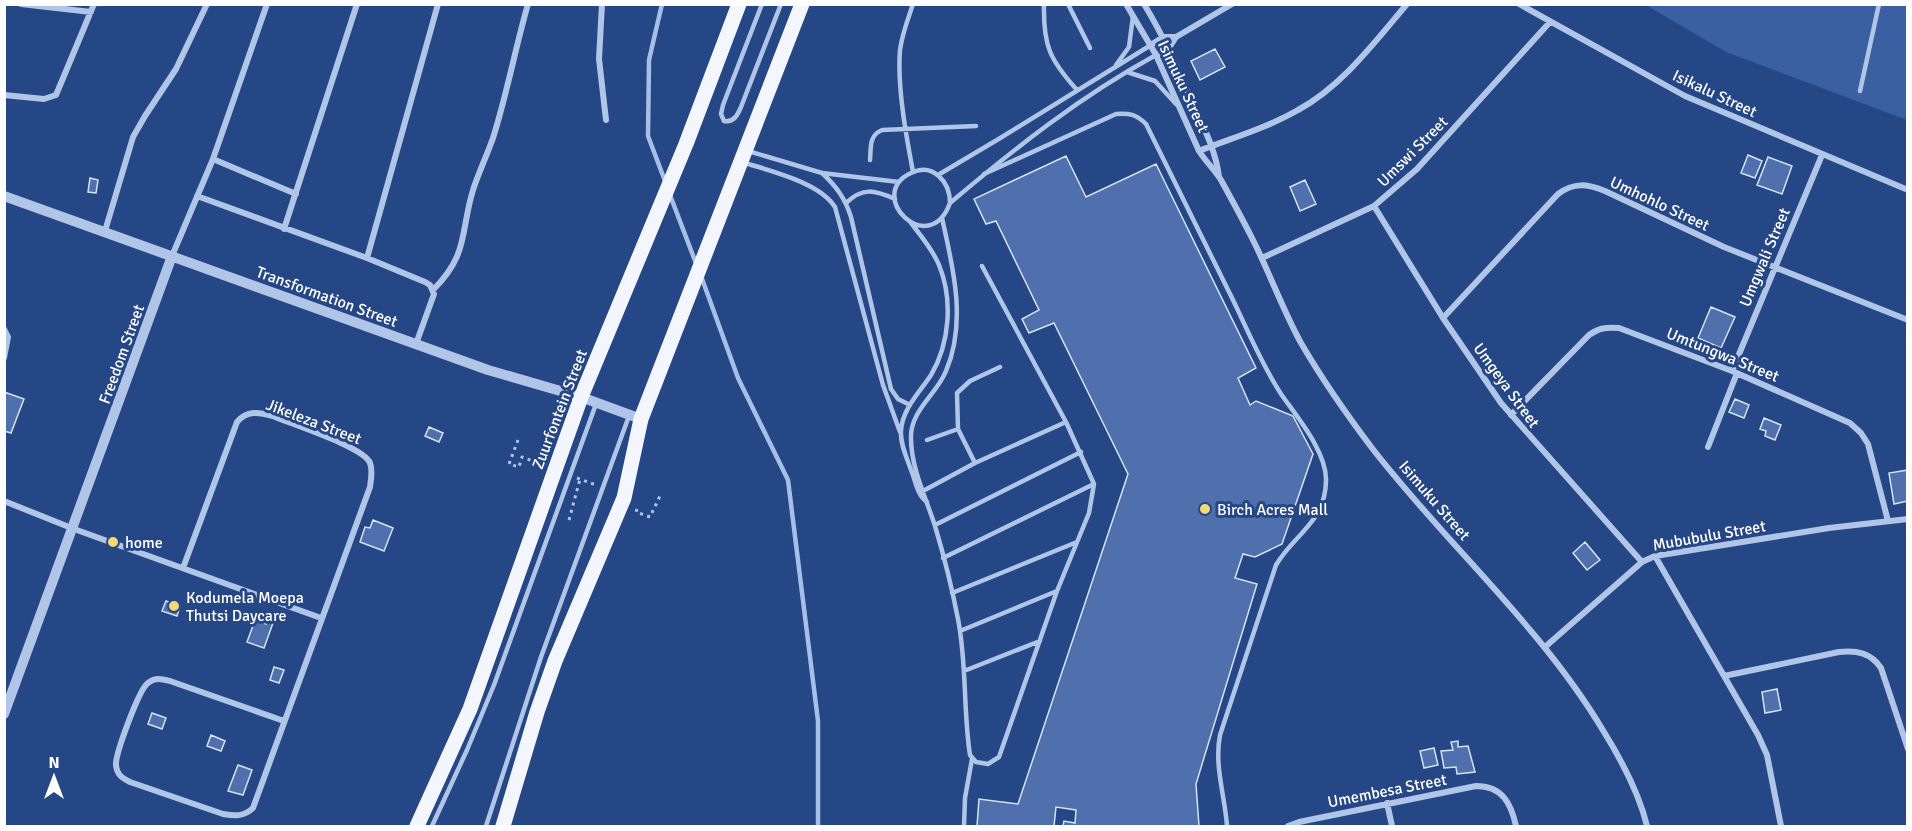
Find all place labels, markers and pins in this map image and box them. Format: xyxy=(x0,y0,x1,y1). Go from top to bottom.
place label: Birch Acres Mall xyxy=(1217,500,1328,520)
marker: Birch Acres Mall xyxy=(1198,502,1212,516)
place label: home xyxy=(125,533,163,553)
marker: home xyxy=(106,535,120,549)
place label: Kodumela Moepa Thutsi Daycare xyxy=(186,588,304,626)
marker: Kodumela Moepa Thutsi Daycare xyxy=(167,599,181,613)

